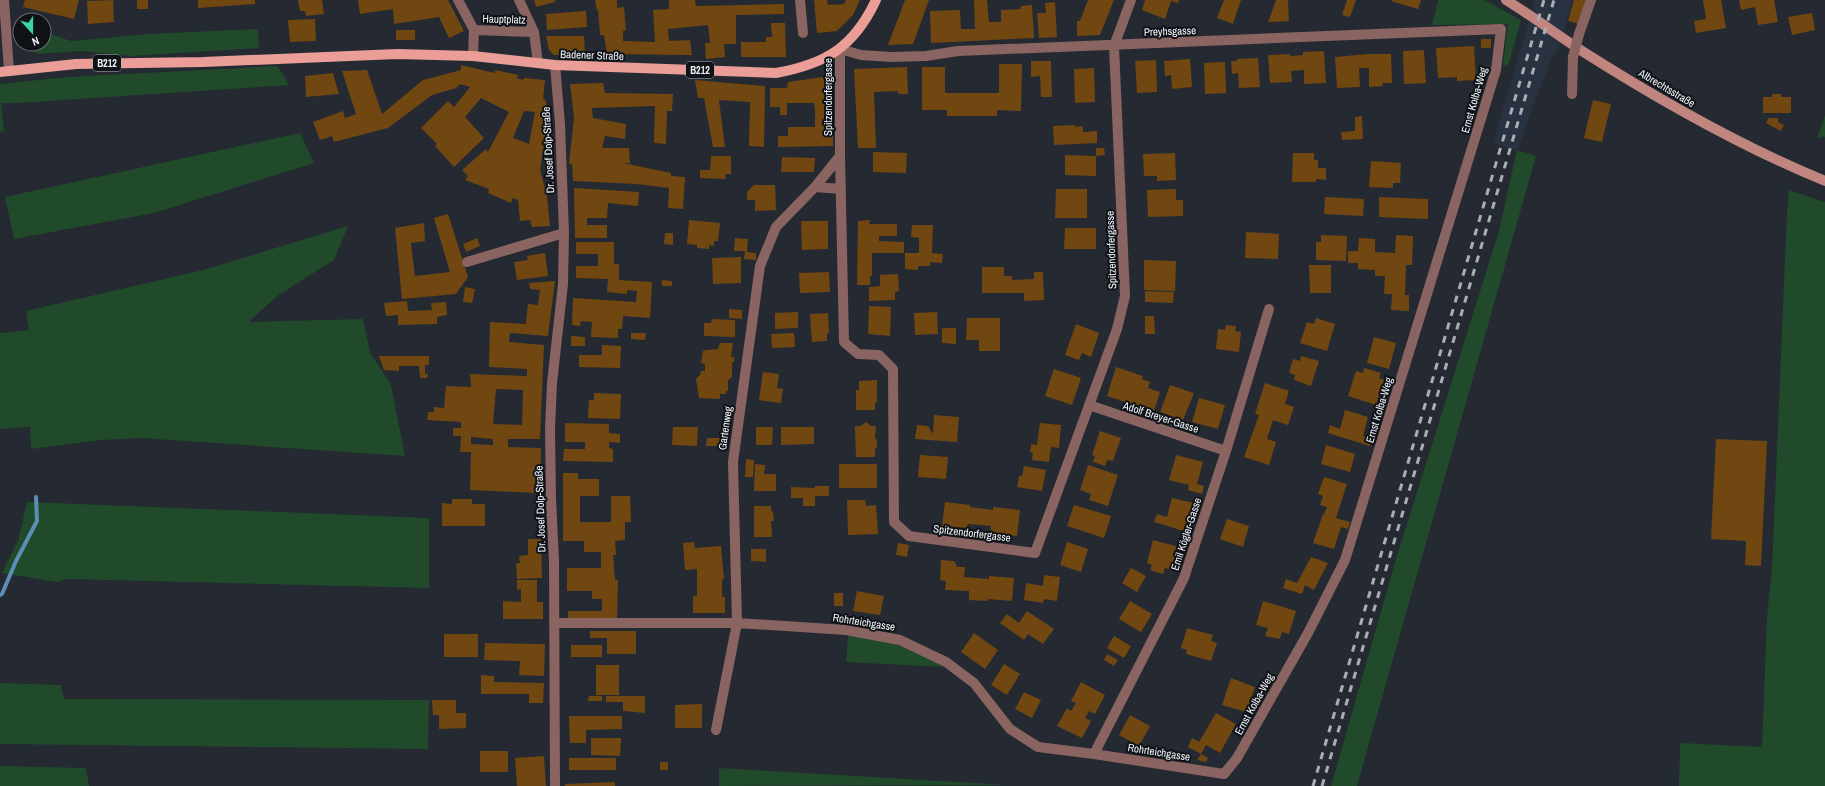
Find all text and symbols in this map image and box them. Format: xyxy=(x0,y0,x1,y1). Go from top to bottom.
street label: Hauptplatz xyxy=(482,11,526,27)
north arrow xyxy=(12,12,52,52)
street label: Preyhsgasse xyxy=(1144,23,1196,39)
text: N xyxy=(30,34,41,49)
street label: Badener Straße xyxy=(560,47,624,63)
road number: B212 xyxy=(93,55,121,71)
street label: Spitzendorfergasse xyxy=(821,58,835,136)
road number: B212 xyxy=(686,62,714,78)
street label: Ernst Kolba-Weg xyxy=(1458,65,1490,135)
street label: Albrechtsstraße xyxy=(1635,65,1698,110)
street label: Dr. Josef Dolp-Straße xyxy=(539,106,557,194)
street label: Spitzendorfergasse xyxy=(1103,211,1119,289)
street label: Ernst Kolba-Weg xyxy=(1362,375,1396,445)
street label: Adolf Breyer-Gasse xyxy=(1120,398,1201,436)
street label: Gartenweg xyxy=(715,405,735,451)
street label: Dr. Josef Dolp-Straße xyxy=(531,465,549,553)
street label: Emil Kögler-Gasse xyxy=(1168,496,1204,572)
street label: Spitzendorfergasse xyxy=(932,521,1012,545)
street label: Rohrteichgasse xyxy=(832,610,896,634)
street label: Ernst Kolba-Weg xyxy=(1231,671,1277,737)
street label: Rohrteichgasse xyxy=(1127,740,1191,764)

